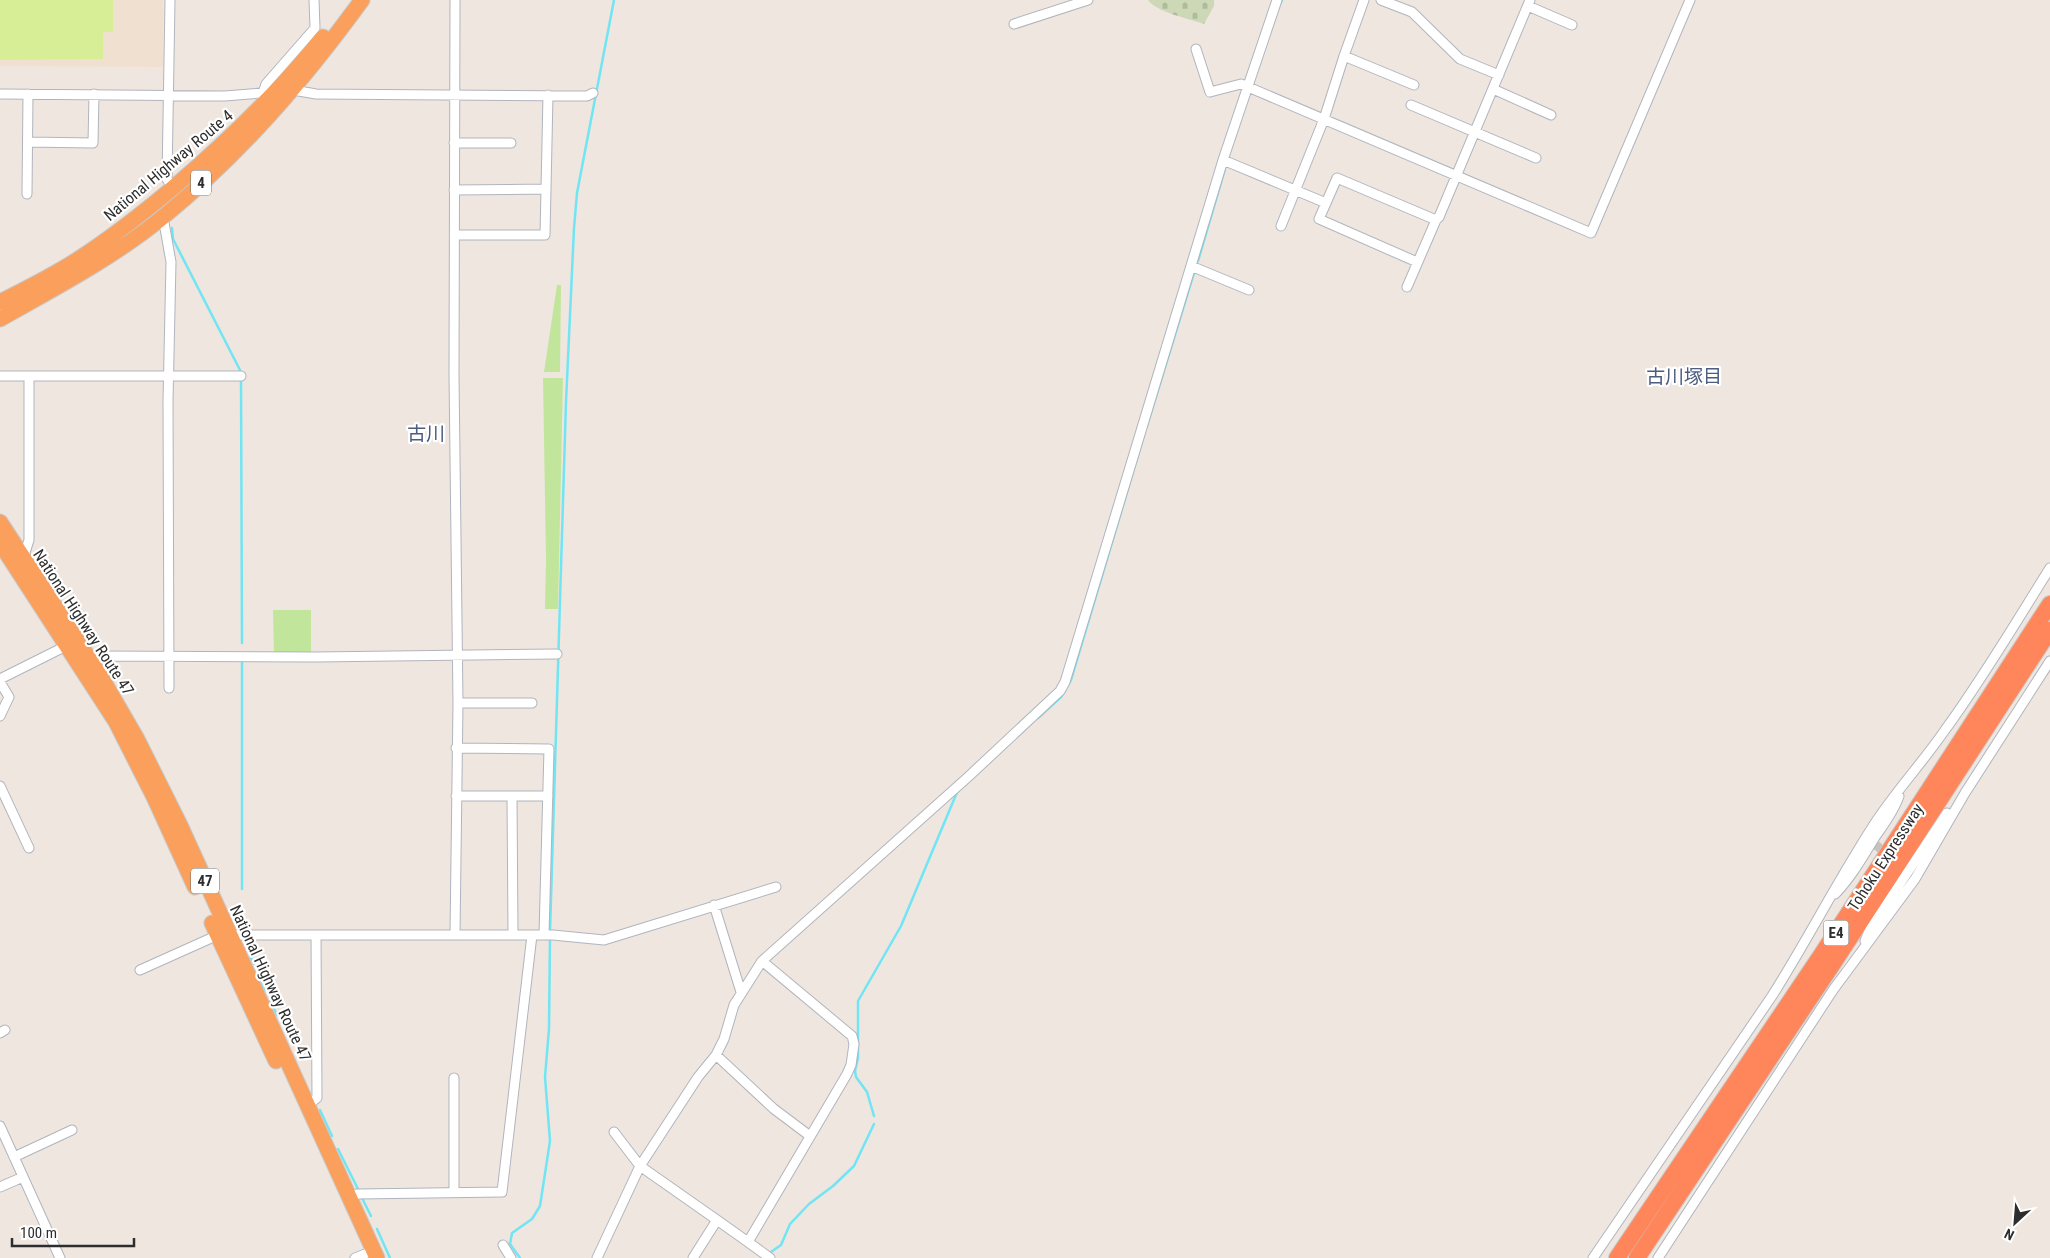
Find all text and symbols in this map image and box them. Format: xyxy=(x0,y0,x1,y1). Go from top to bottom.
street label: National Highway Route 4 xyxy=(100,105,236,225)
road number: 4 xyxy=(191,170,211,196)
district label: 古川塚目 xyxy=(1646,365,1722,388)
district label: 古川 xyxy=(407,422,445,445)
street label: National Highway Route 47 xyxy=(29,546,138,699)
street label: Tohoku Expressway xyxy=(1844,800,1927,915)
road number: 47 xyxy=(191,868,219,894)
street label: National Highway Route 47 xyxy=(226,902,315,1064)
road number: E4 xyxy=(1824,920,1848,946)
north arrow xyxy=(1990,1198,2040,1248)
scale bar xyxy=(12,1216,135,1248)
text: 100 m xyxy=(20,1224,57,1242)
text: N xyxy=(2002,1226,2017,1244)

